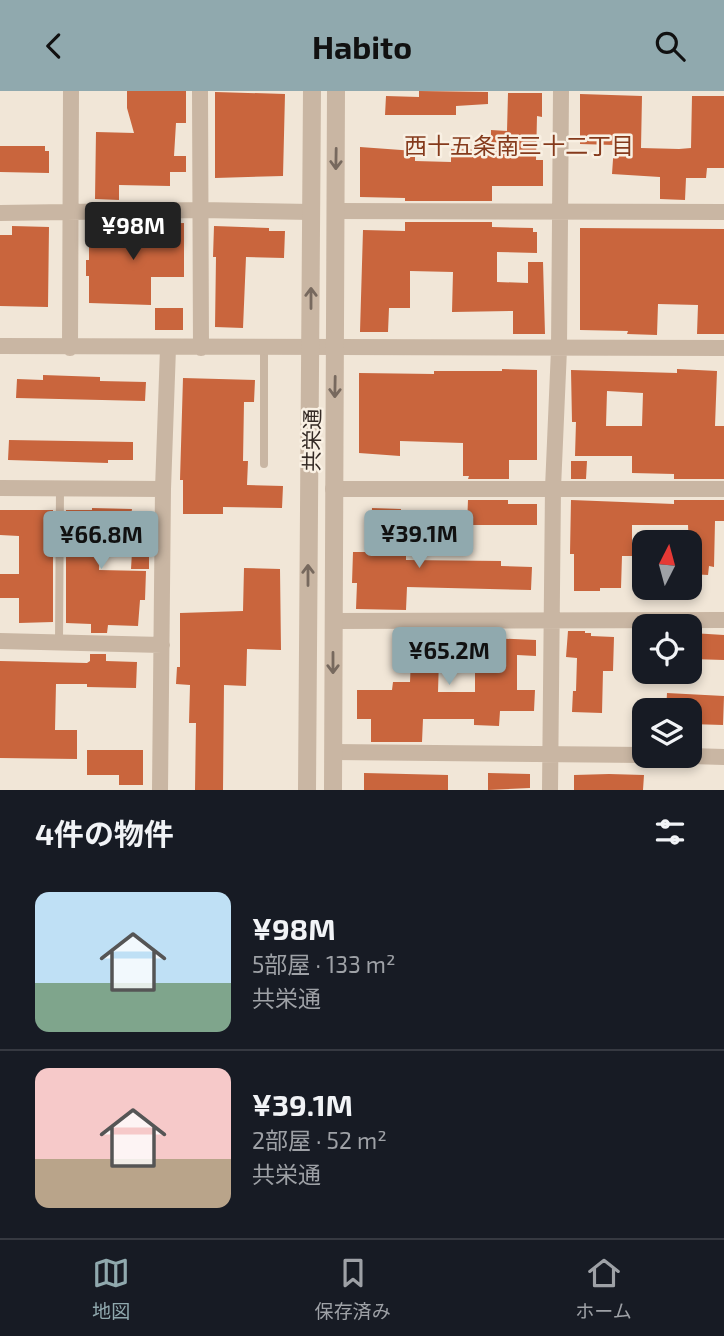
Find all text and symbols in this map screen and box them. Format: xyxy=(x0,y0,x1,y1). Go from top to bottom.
icon: back xyxy=(35,27,73,65)
text: Habito xyxy=(312,27,412,65)
icon: search xyxy=(651,27,689,65)
district label: 西十五条南三十二丁目 xyxy=(404,131,634,159)
one-way arrow xyxy=(329,147,342,170)
pin: ¥98M xyxy=(92,202,174,262)
text: ¥98M xyxy=(101,211,165,239)
one-way arrow xyxy=(304,287,318,310)
one-way arrow xyxy=(328,375,341,398)
street label: 共栄通 xyxy=(298,408,324,472)
pin: ¥66.8M xyxy=(44,511,158,571)
pin: ¥39.1M xyxy=(362,511,476,570)
text: ¥39.1M xyxy=(380,519,458,547)
text: ¥66.8M xyxy=(59,520,143,548)
north arrow xyxy=(632,530,702,600)
map controls xyxy=(632,530,702,768)
one-way arrow xyxy=(301,564,315,587)
button: locate xyxy=(632,614,702,684)
pin: ¥65.2M xyxy=(392,627,506,687)
text: ¥65.2M xyxy=(408,636,490,664)
one-way arrow xyxy=(327,651,340,674)
button: layers xyxy=(632,698,702,768)
icon: filters xyxy=(651,813,689,851)
text: 4件の物件 xyxy=(35,815,174,851)
text: ¥98M xyxy=(252,910,336,946)
icon: home xyxy=(91,920,175,1004)
text: 5部屋 · 133 m² xyxy=(252,950,396,978)
text: 共栄通 xyxy=(252,984,321,1012)
text: ¥39.1M xyxy=(252,1086,353,1122)
icon: home xyxy=(91,1096,175,1180)
text: 2部屋 · 52 m² xyxy=(252,1126,387,1154)
text: 共栄通 xyxy=(252,1160,321,1188)
tab: 地図 xyxy=(92,1254,130,1323)
tab: 保存済み xyxy=(315,1254,391,1323)
tab: ホーム xyxy=(575,1254,632,1323)

